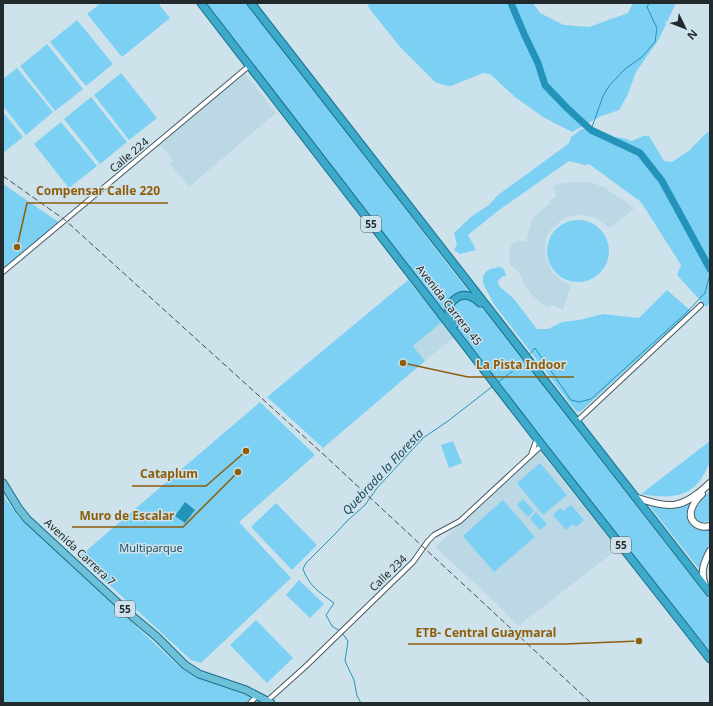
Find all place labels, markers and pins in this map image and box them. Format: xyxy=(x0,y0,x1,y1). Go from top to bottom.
callout: Compensar Calle 220 xyxy=(27,179,168,203)
callout: La Pista Indoor xyxy=(468,353,574,377)
callout: Cataplum xyxy=(132,462,206,486)
callout: Muro de Escalar xyxy=(72,503,183,527)
callout: ETB- Central Guaymaral xyxy=(408,620,565,644)

